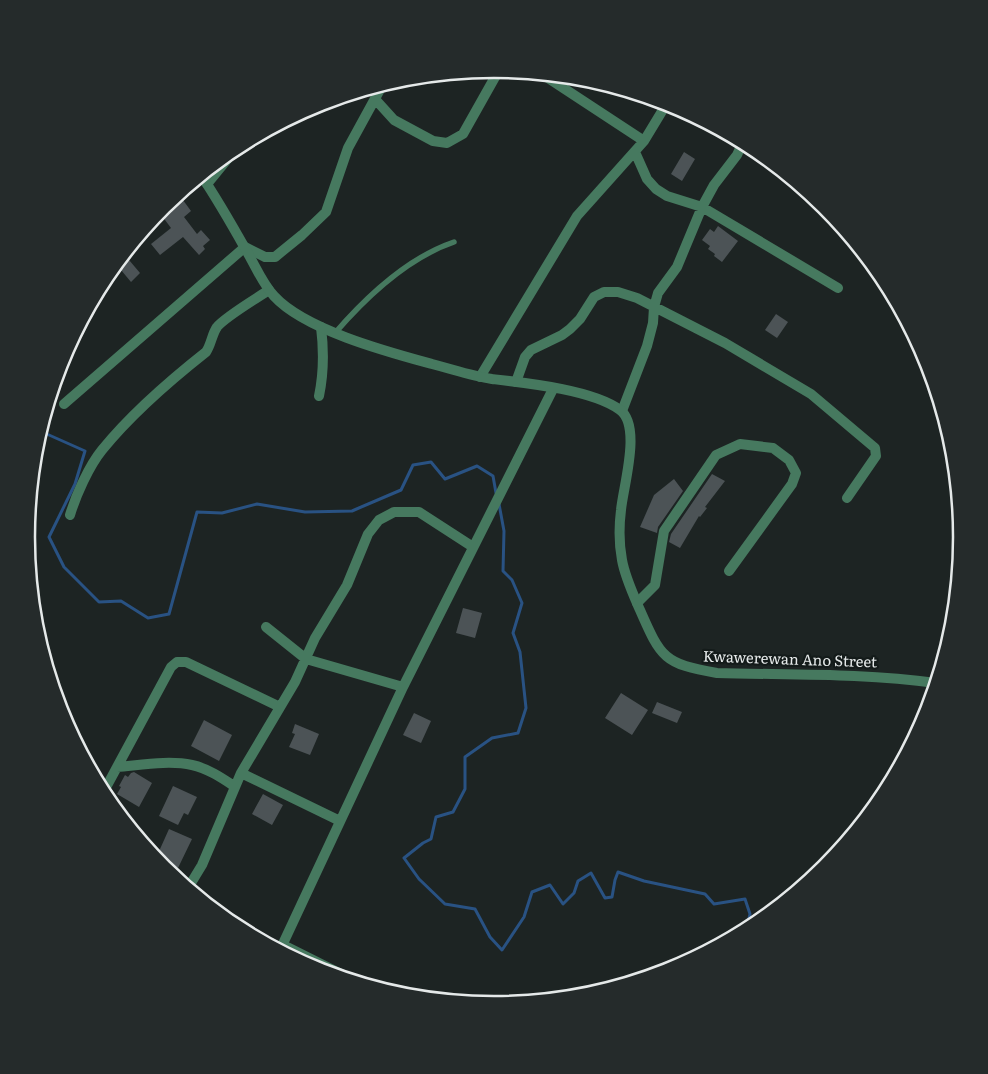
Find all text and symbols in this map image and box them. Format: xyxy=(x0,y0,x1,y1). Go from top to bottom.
street label: Kwawerewan Ano Street xyxy=(702,643,878,673)

